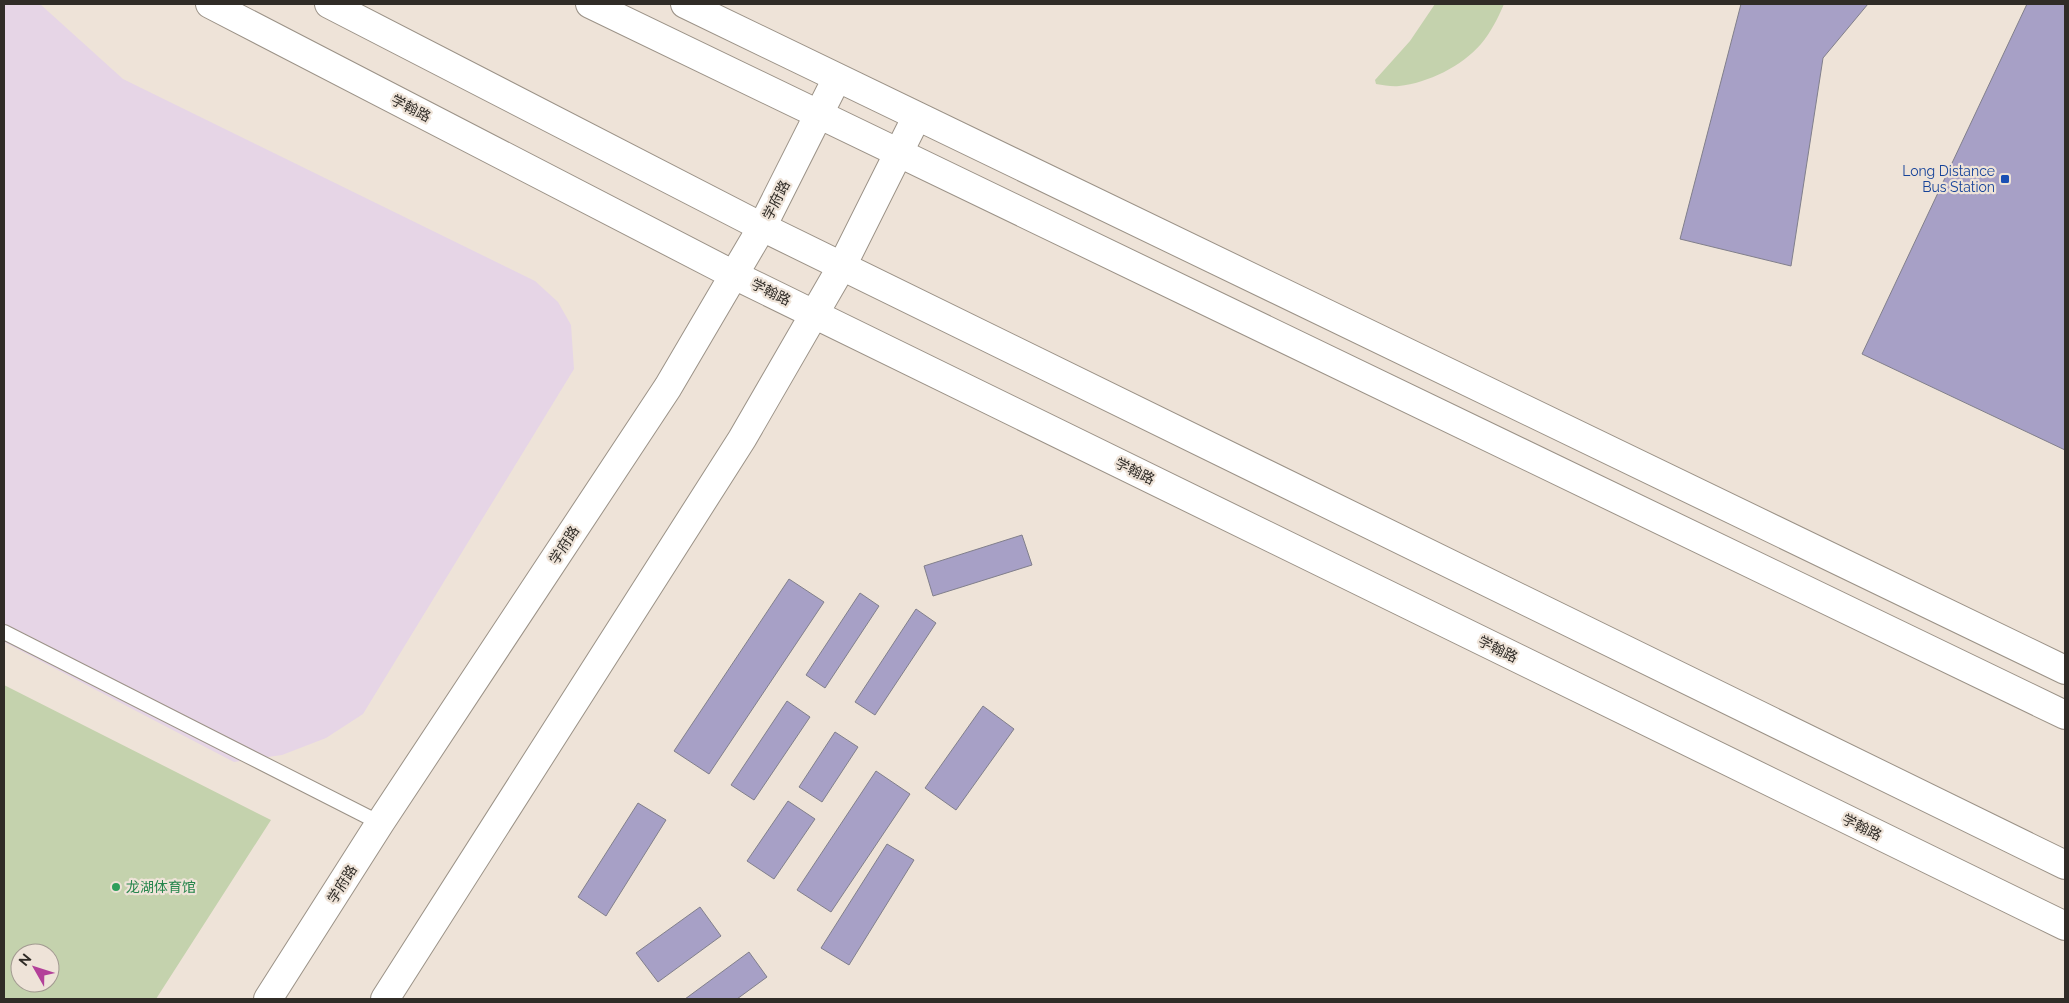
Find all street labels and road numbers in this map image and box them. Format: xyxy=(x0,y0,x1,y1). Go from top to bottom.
street label: 学翰路 xyxy=(389,91,433,125)
street label: 学府路 xyxy=(759,178,793,222)
street label: 学翰路 xyxy=(749,276,793,308)
street label: 学翰路 xyxy=(1113,455,1157,487)
street label: 学府路 xyxy=(546,523,582,567)
street label: 学翰路 xyxy=(1476,633,1520,665)
street label: 学翰路 xyxy=(1840,811,1884,843)
street label: 学府路 xyxy=(324,862,360,906)

